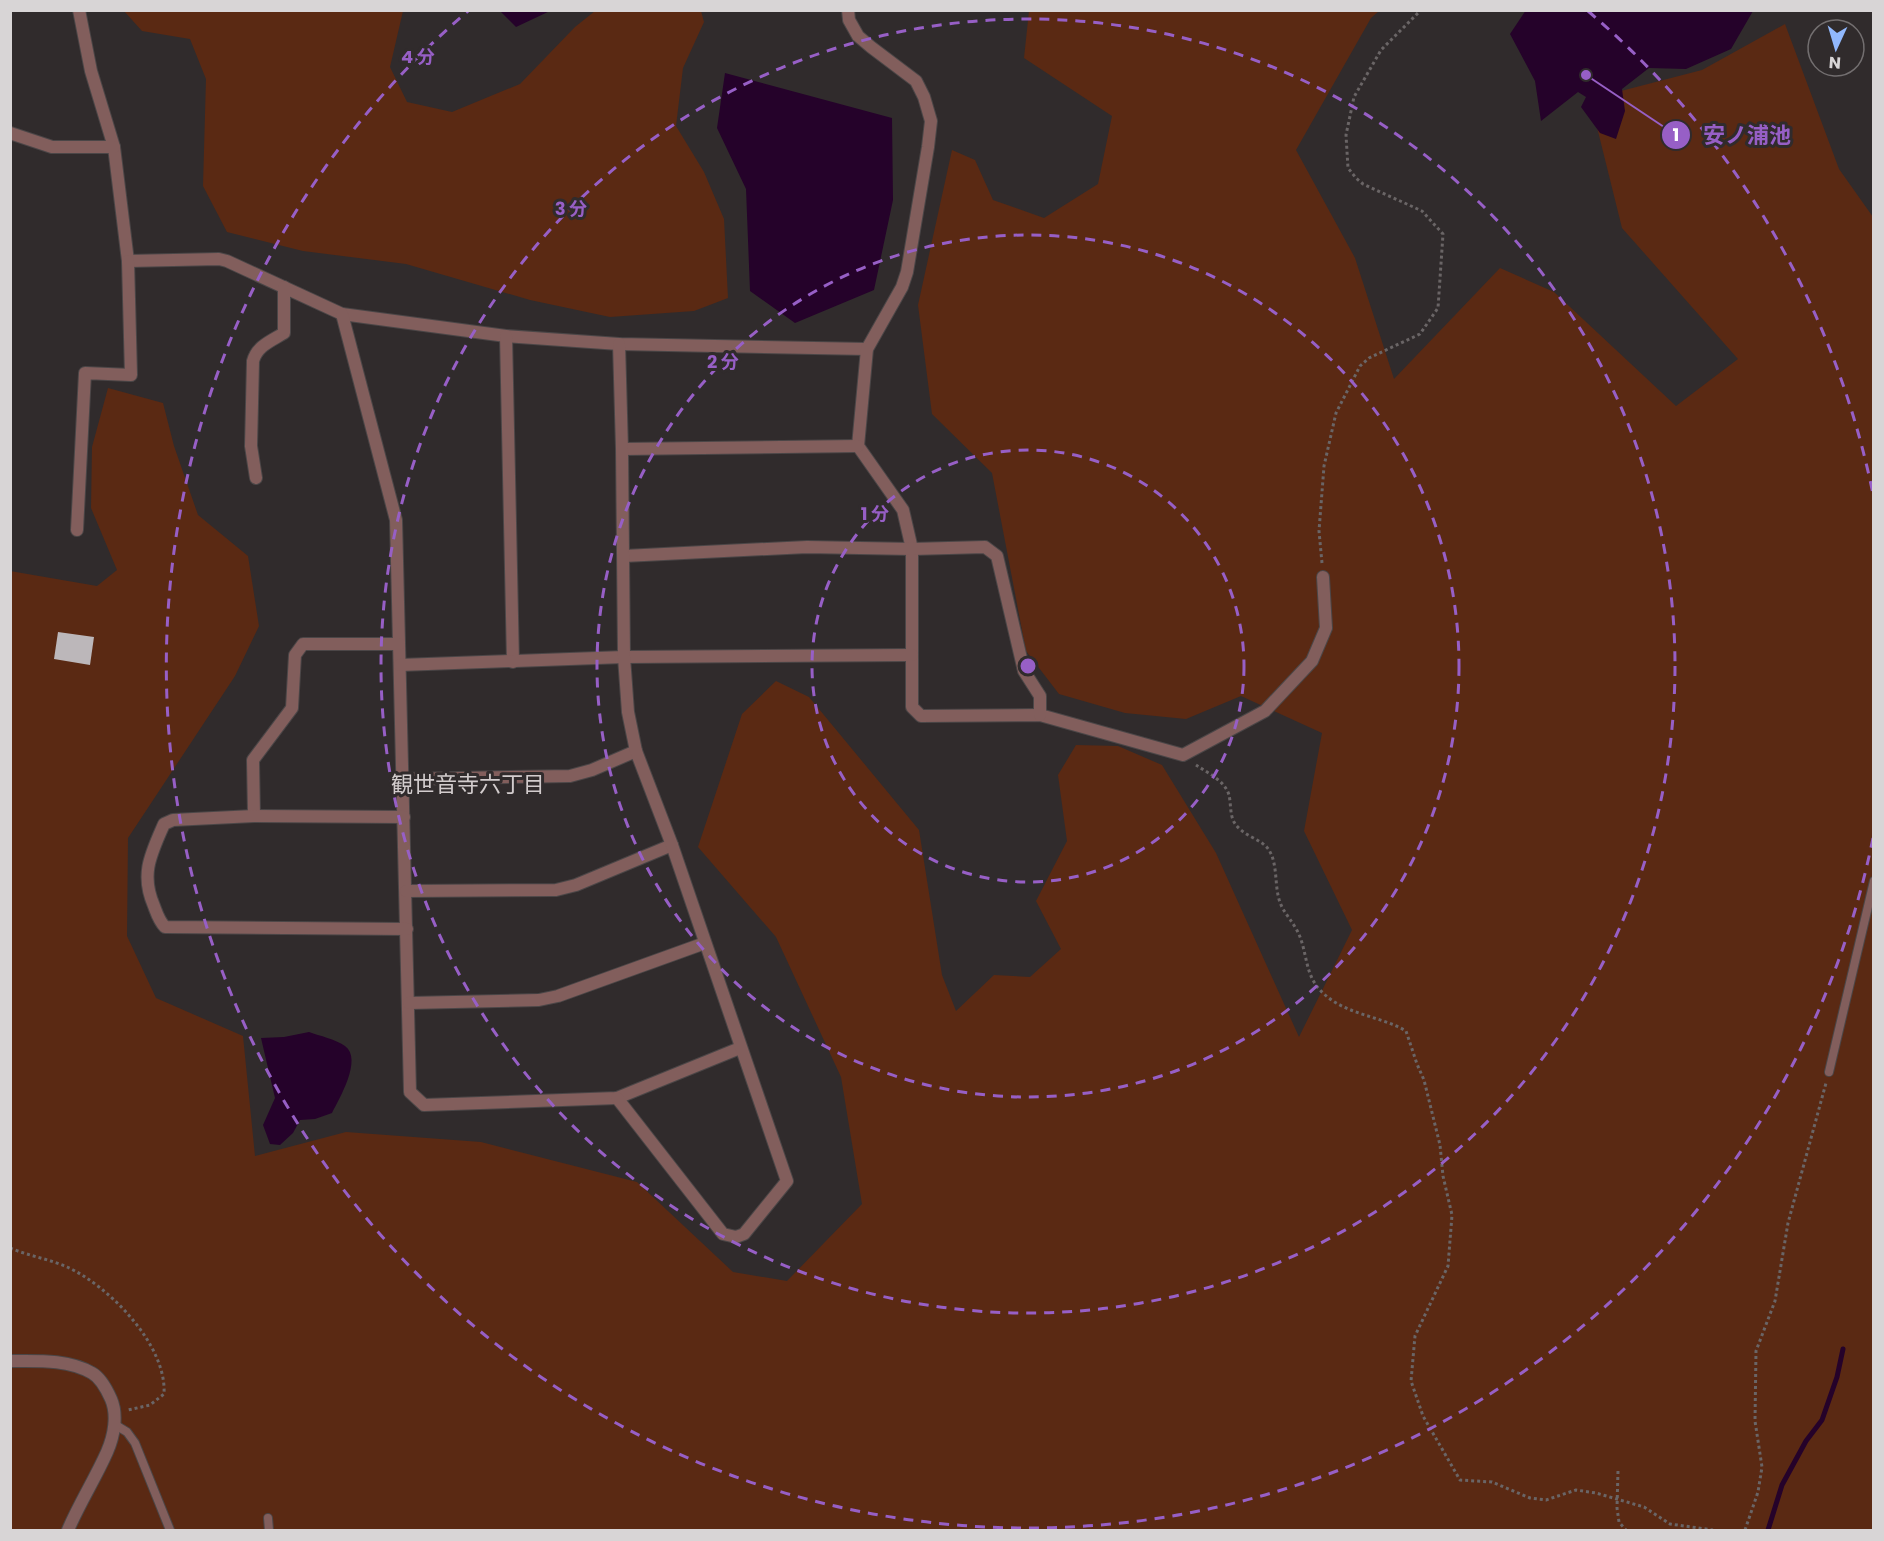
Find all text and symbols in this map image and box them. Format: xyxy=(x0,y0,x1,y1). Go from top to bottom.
north arrow xyxy=(1806,18,1866,78)
text: 4 分 xyxy=(401,44,435,69)
text: N xyxy=(1828,51,1842,74)
callout: 安ノ浦池 xyxy=(1661,115,1803,155)
text: 安ノ浦池 xyxy=(1703,120,1791,151)
text: 1 xyxy=(1673,122,1679,147)
text: 3 分 xyxy=(555,196,587,221)
text: 2 分 xyxy=(707,349,739,374)
text: 1 分 xyxy=(861,501,889,526)
centre of rings xyxy=(1018,656,1038,676)
district label: 観世音寺六丁目 xyxy=(391,769,545,800)

